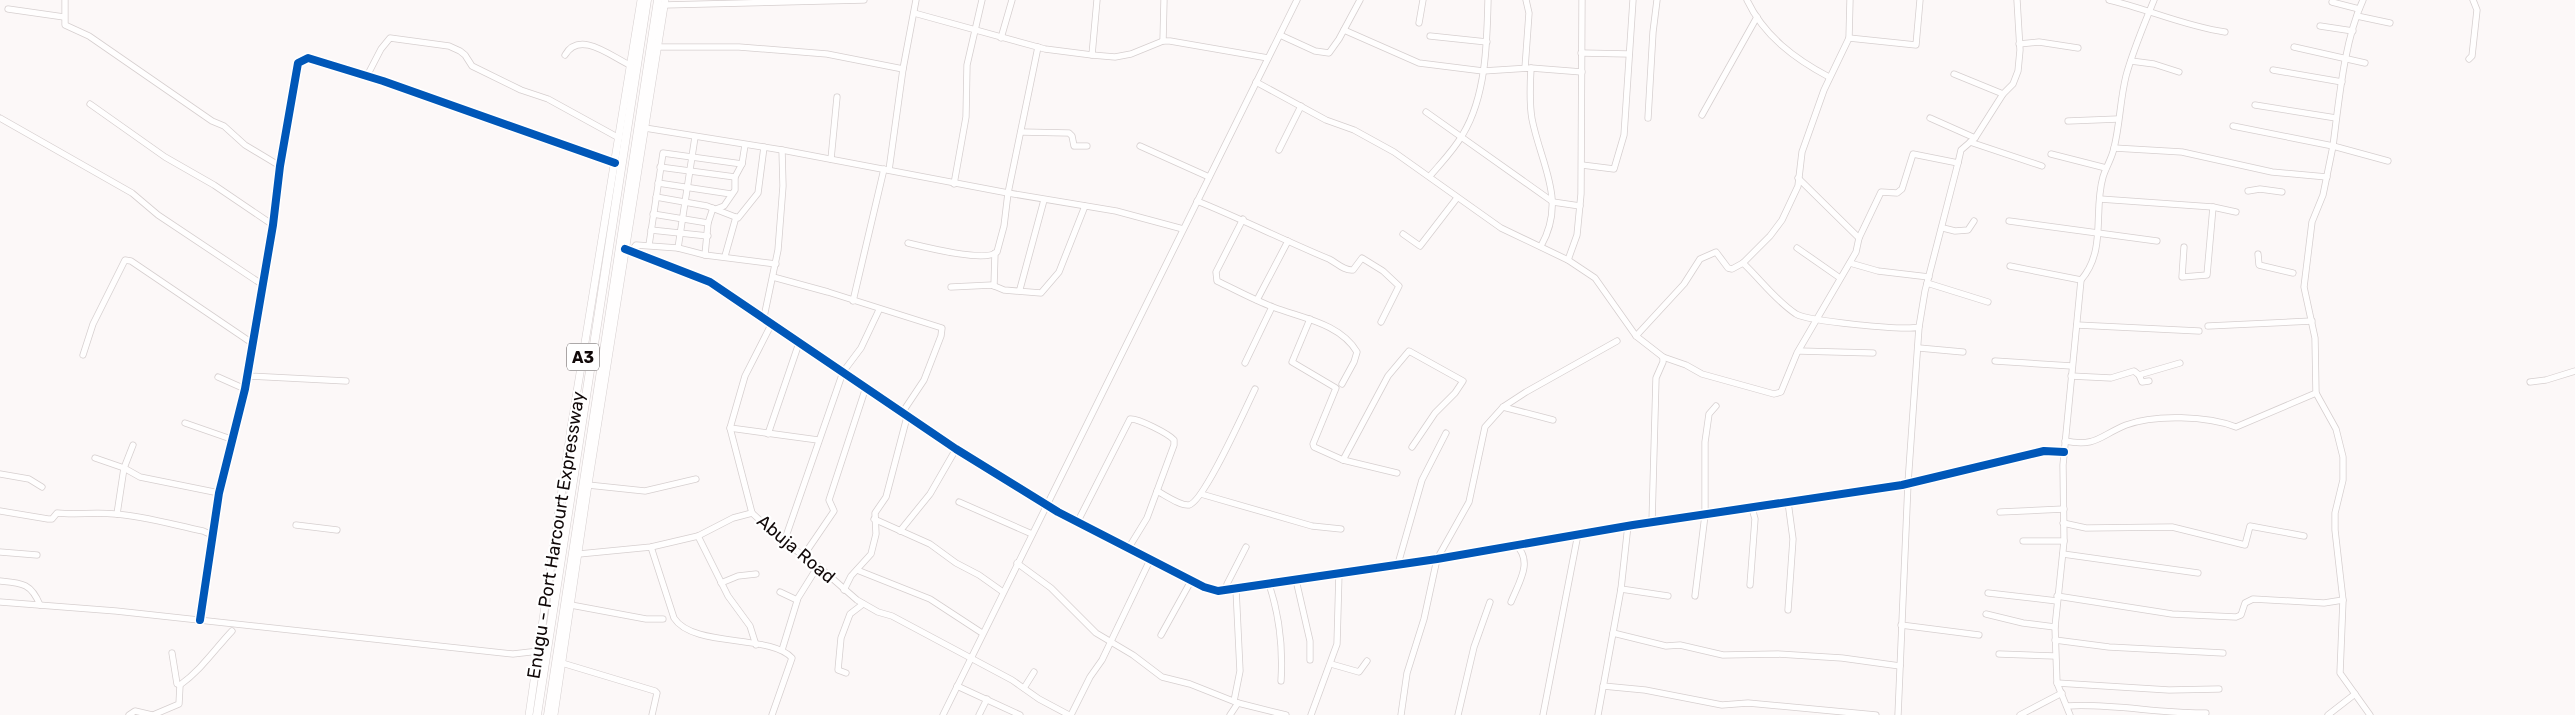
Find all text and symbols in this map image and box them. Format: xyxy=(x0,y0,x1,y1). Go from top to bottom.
road number: A3 xyxy=(567,344,599,371)
street label: Enugu - Port Harcourt Expressway xyxy=(522,390,590,680)
street label: Abuja Road xyxy=(752,510,840,588)

